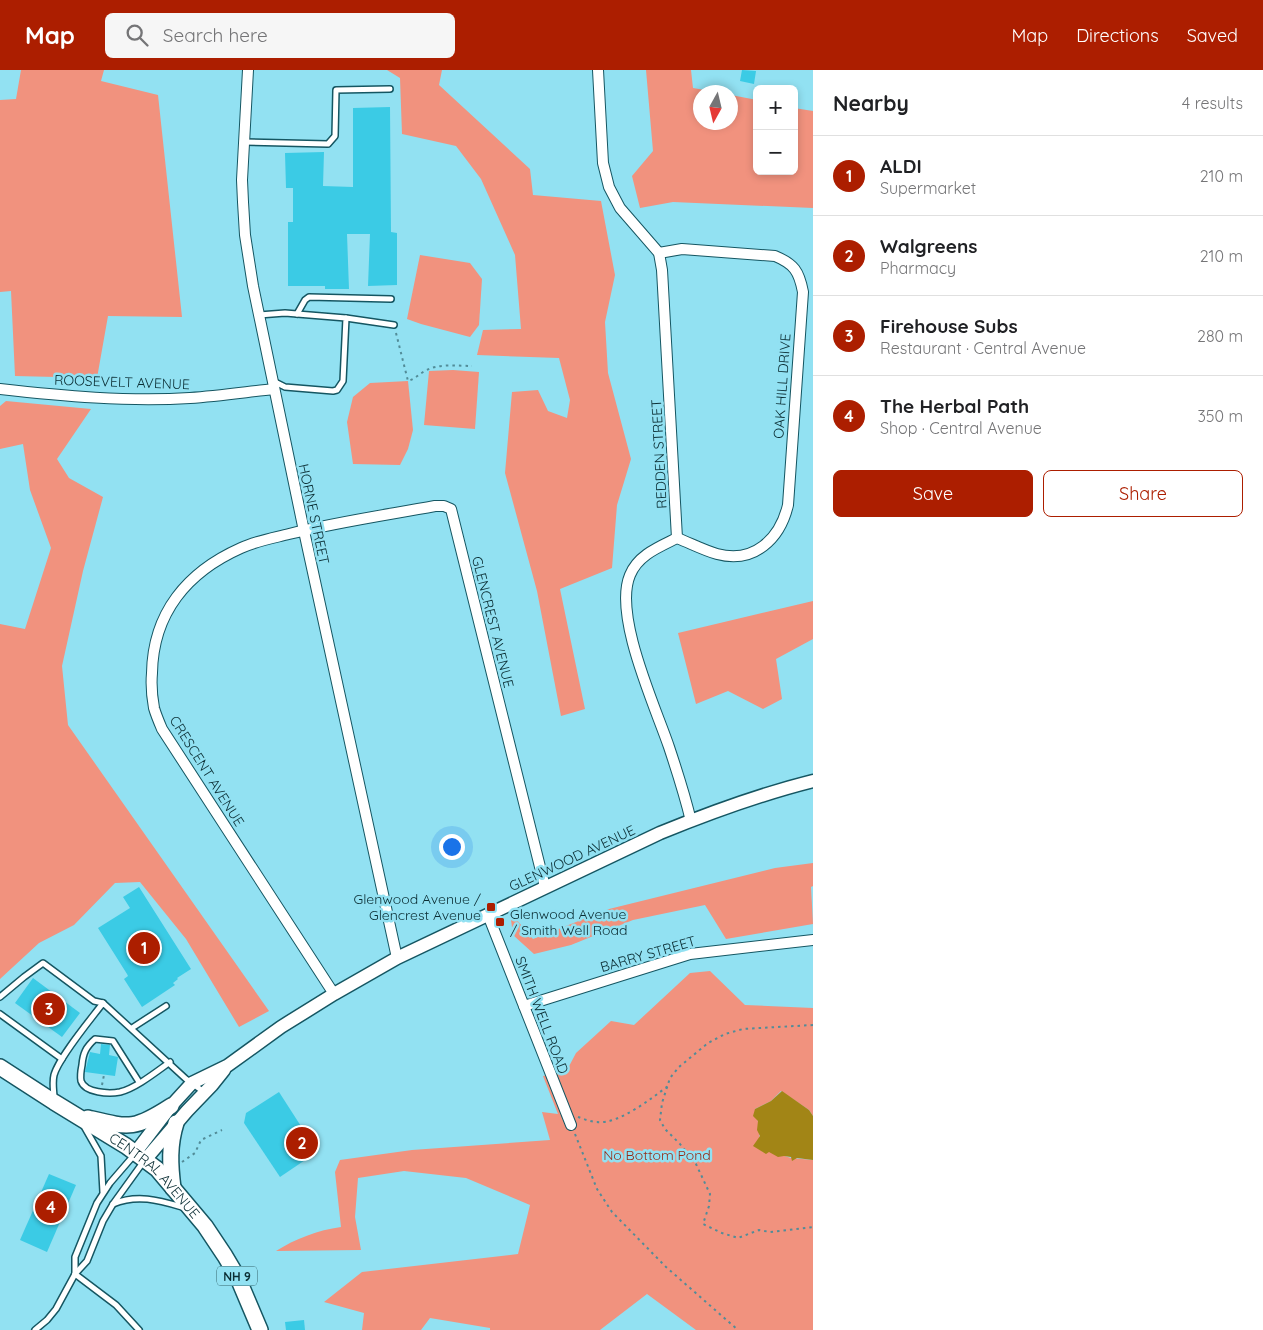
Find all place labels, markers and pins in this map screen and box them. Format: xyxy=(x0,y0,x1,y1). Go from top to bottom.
place label: Glenwood Avenue / Glencrest Avenue xyxy=(353,890,482,924)
marker: Glenwood Avenue / Glencrest Avenue xyxy=(485,901,497,913)
place label: Glenwood Avenue / Smith Well Road xyxy=(510,905,628,939)
marker: Glenwood Avenue / Smith Well Road xyxy=(494,916,506,928)
pin: 1 xyxy=(128,929,160,967)
pin: 3 xyxy=(33,990,65,1028)
pin: 2 xyxy=(286,1124,318,1162)
pin: 4 xyxy=(35,1188,67,1226)

